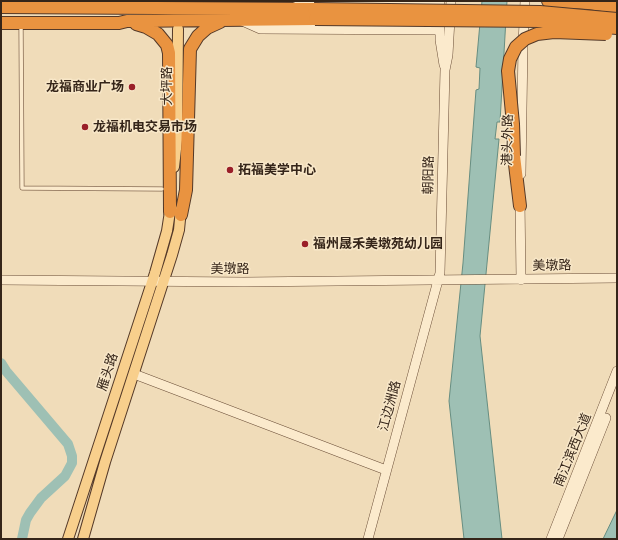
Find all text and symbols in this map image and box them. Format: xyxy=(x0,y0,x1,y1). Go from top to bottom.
street label: 大坪路 xyxy=(159,67,175,105)
place label: 龙福商业广场 xyxy=(46,79,124,95)
marker: 龙福商业广场 xyxy=(127,82,137,92)
street label: 港头外路 xyxy=(500,114,516,166)
place label: 龙福机电交易市场 xyxy=(93,119,197,135)
marker: 龙福机电交易市场 xyxy=(80,122,90,132)
street label: 朝阳路 xyxy=(421,155,437,195)
place label: 拓福美学中心 xyxy=(238,162,316,178)
marker: 拓福美学中心 xyxy=(225,165,235,175)
place label: 福州晟禾美墩苑幼儿园 xyxy=(313,236,443,252)
marker: 福州晟禾美墩苑幼儿园 xyxy=(300,239,310,249)
street label: 美墩路 xyxy=(532,258,572,274)
street label: 美墩路 xyxy=(211,261,249,277)
street label: 雁头路 xyxy=(95,351,121,393)
street label: 江边洲路 xyxy=(376,379,404,433)
street label: 南江滨西大道 xyxy=(551,411,595,489)

